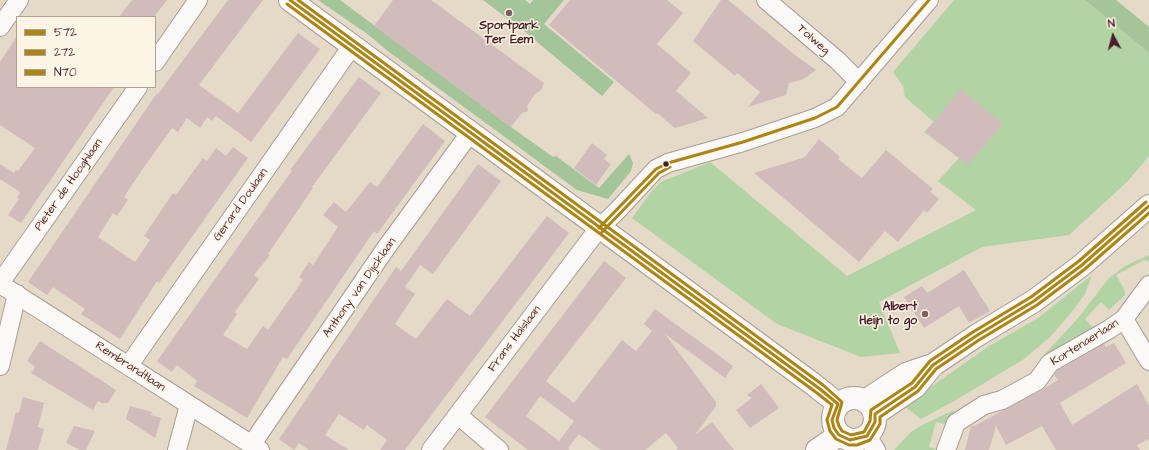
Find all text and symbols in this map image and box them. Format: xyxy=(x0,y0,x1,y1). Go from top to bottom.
marker: Sportpark Ter Eem xyxy=(504,8,514,18)
legend xyxy=(16,16,156,88)
north arrow xyxy=(1093,16,1133,56)
text: N xyxy=(1107,16,1116,31)
place label: Sportpark Ter Eem xyxy=(479,19,539,47)
street label: Tolweg xyxy=(794,22,832,58)
text: 572 xyxy=(54,24,77,41)
text: 272 xyxy=(54,44,75,61)
text: N70 xyxy=(54,64,76,81)
street label: Pieter de Hooghlaan xyxy=(32,136,106,234)
unlabelled marker xyxy=(661,159,671,169)
street label: Gerard Doulaan xyxy=(210,166,272,244)
street label: Anthony van Dijcklaan xyxy=(320,235,400,341)
place label: Albert Heijn to go xyxy=(859,300,917,328)
street label: Frans Halslaan xyxy=(485,303,545,375)
marker: Albert Heijn to go xyxy=(920,309,930,319)
street label: Kortenaerlaan xyxy=(1048,316,1122,370)
street label: Rembrandtlaan xyxy=(92,339,168,395)

